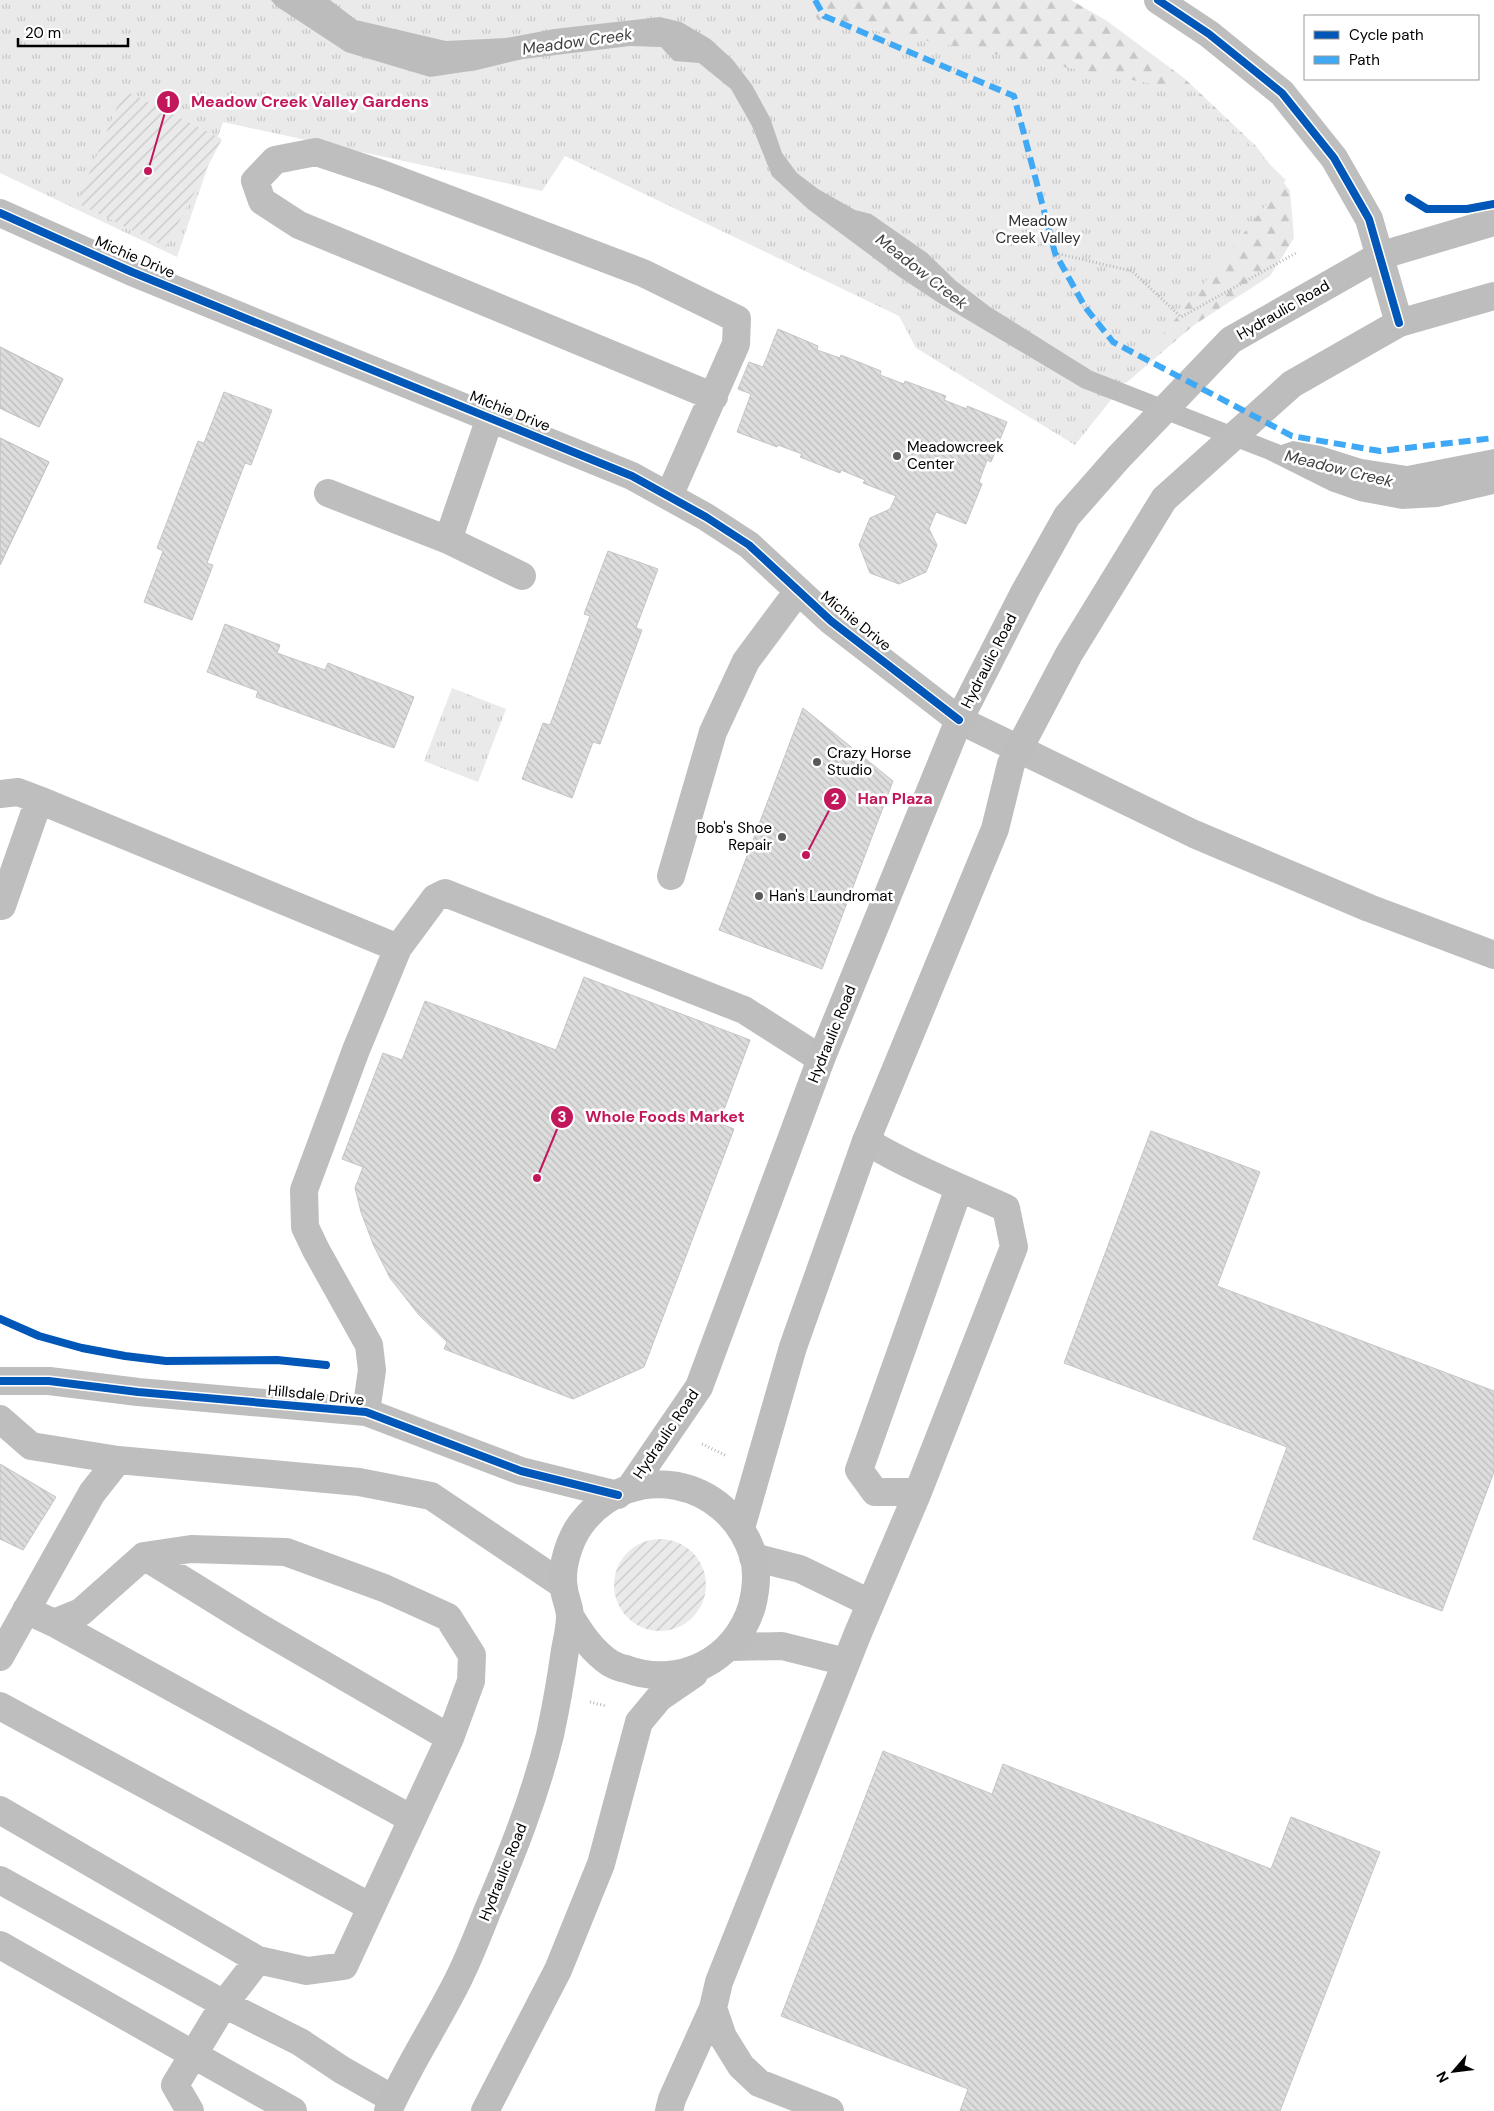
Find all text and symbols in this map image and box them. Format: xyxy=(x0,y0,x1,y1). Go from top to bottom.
scale bar xyxy=(18,15,128,47)
legend xyxy=(1304,15,1479,80)
text: 20 m xyxy=(25,23,61,43)
water label: Meadow Creek xyxy=(521,23,634,60)
text: Cycle path xyxy=(1349,25,1424,45)
text: Path xyxy=(1349,50,1380,70)
callout: Meadow Creek Valley Gardens xyxy=(156,86,439,117)
text: Meadow Creek Valley Gardens xyxy=(191,91,429,112)
text: 1 xyxy=(165,92,171,112)
park label: Meadow Creek Valley xyxy=(995,211,1081,248)
water label: Meadow Creek xyxy=(872,229,972,314)
street label: Michie Drive xyxy=(92,231,178,283)
street label: Hydraulic Road xyxy=(1233,275,1333,345)
street label: Michie Drive xyxy=(467,386,553,436)
place label: Meadowcreek Center xyxy=(907,437,1004,474)
water label: Meadow Creek xyxy=(1283,445,1396,492)
marker: Meadowcreek Center xyxy=(891,450,903,462)
street label: Michie Drive xyxy=(817,586,895,656)
street label: Hydraulic Road xyxy=(956,610,1022,712)
place label: Crazy Horse Studio xyxy=(827,743,911,780)
marker: Crazy Horse Studio xyxy=(811,756,823,768)
callout: Han Plaza xyxy=(823,783,943,814)
text: Han Plaza xyxy=(857,788,933,809)
text: 2 xyxy=(831,789,840,809)
place label: Bob's Shoe Repair xyxy=(697,818,772,855)
marker: Bob's Shoe Repair xyxy=(776,831,788,843)
place label: Han's Laundromat xyxy=(769,886,893,906)
marker: Han's Laundromat xyxy=(753,890,765,902)
street label: Hydraulic Road xyxy=(803,982,861,1086)
callout: Whole Foods Market xyxy=(550,1101,754,1132)
text: Whole Foods Market xyxy=(585,1106,745,1127)
text: 3 xyxy=(557,1107,567,1127)
street label: Hillsdale Drive xyxy=(267,1380,365,1410)
street label: Hydraulic Road xyxy=(629,1385,703,1483)
street label: Hydraulic Road xyxy=(474,1820,532,1924)
north arrow xyxy=(1429,2046,1479,2096)
text: N xyxy=(1432,2068,1453,2086)

